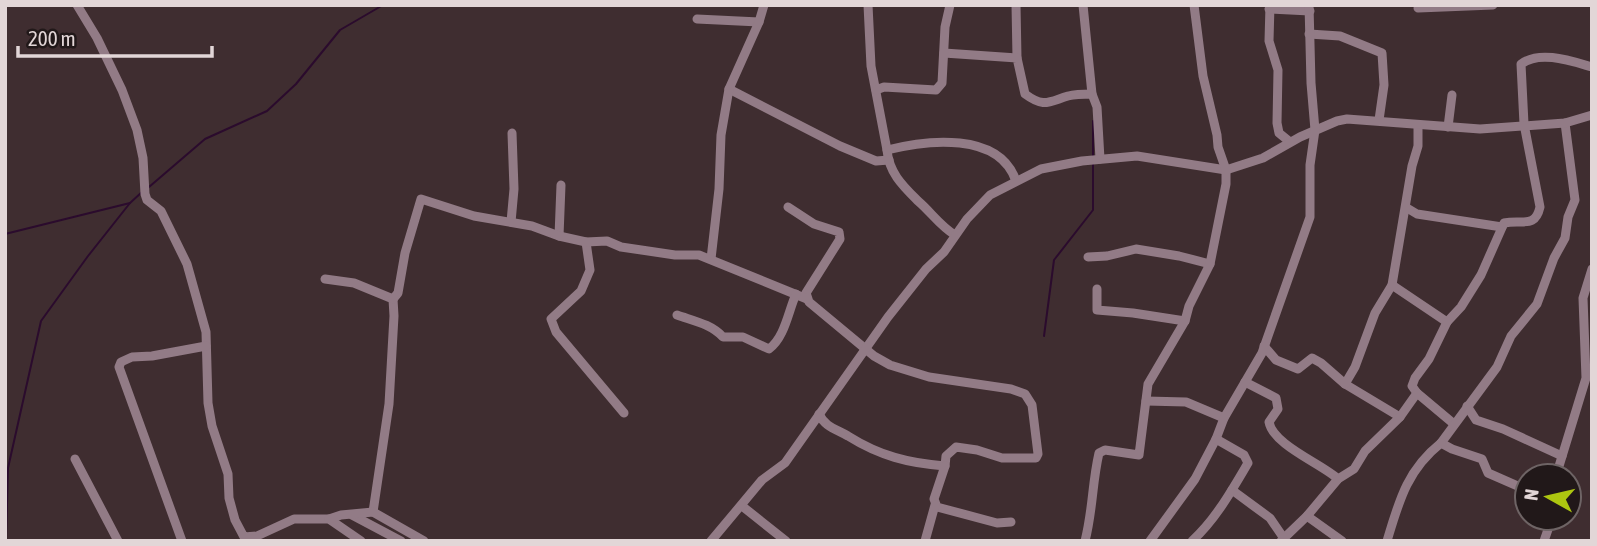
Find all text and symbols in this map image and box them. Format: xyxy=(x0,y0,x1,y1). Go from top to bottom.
scale bar xyxy=(18,14,212,58)
text: 200 m xyxy=(28,26,76,50)
north arrow xyxy=(1513,462,1583,532)
text: N xyxy=(1519,488,1543,502)

